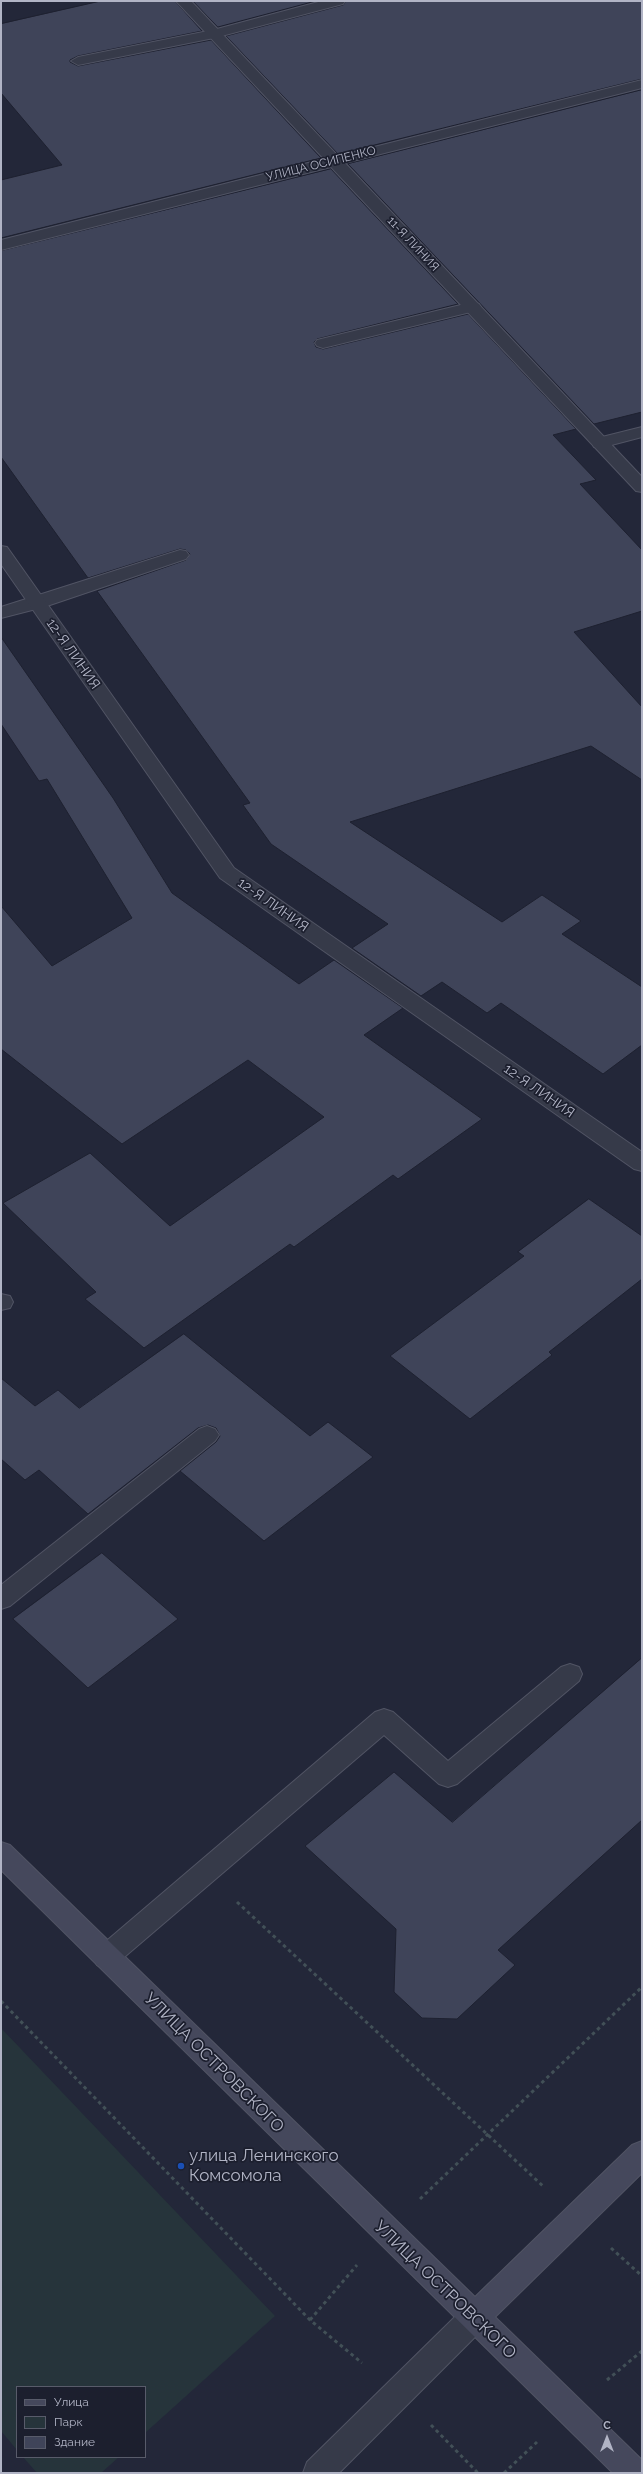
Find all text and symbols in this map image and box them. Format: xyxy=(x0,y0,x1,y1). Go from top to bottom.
street label: УЛИЦА ОСИПЕНКО xyxy=(265,143,377,185)
street label: 11-Я ЛИНИЯ xyxy=(384,214,442,274)
street label: 12-Я ЛИНИЯ xyxy=(42,615,104,693)
street label: 12-Я ЛИНИЯ xyxy=(234,874,312,936)
street label: 12-Я ЛИНИЯ xyxy=(500,1060,578,1122)
street label: УЛИЦА ОСТРОВСКОГО xyxy=(140,1989,288,2137)
place label: улица Ленинского Комсомола xyxy=(189,2146,339,2186)
marker: улица Ленинского Комсомола xyxy=(176,2161,186,2171)
street label: УЛИЦА ОСТРОВСКОГО xyxy=(370,2217,520,2363)
legend xyxy=(16,2386,146,2458)
text: Улица xyxy=(54,2395,89,2409)
text: Парк xyxy=(54,2415,83,2429)
north arrow xyxy=(587,2418,627,2458)
text: С xyxy=(603,2419,611,2432)
text: Здание xyxy=(54,2435,95,2449)

